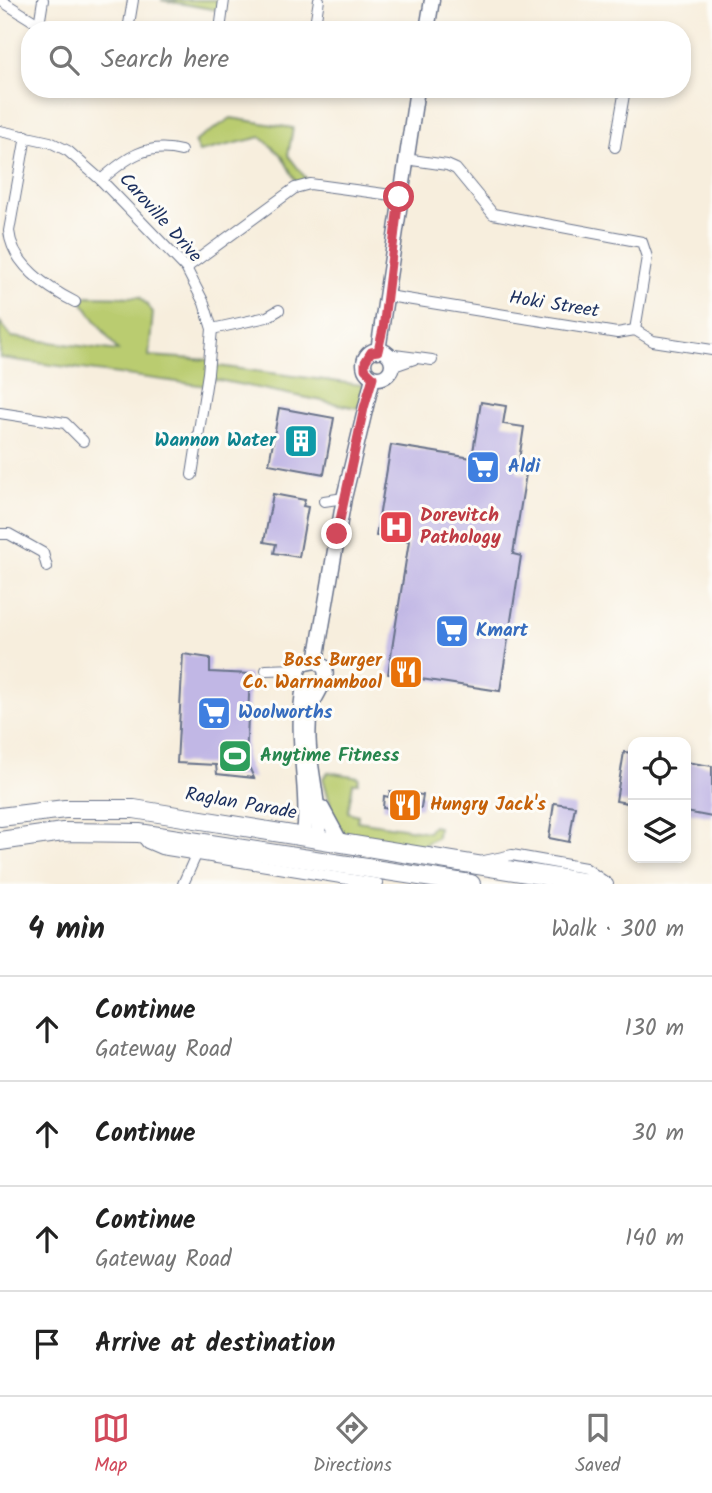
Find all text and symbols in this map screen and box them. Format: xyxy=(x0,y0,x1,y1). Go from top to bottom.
search box xyxy=(21,21,691,98)
text: Search here xyxy=(101,39,229,81)
icon: search xyxy=(45,41,83,79)
street label: Caroville Drive xyxy=(111,166,209,270)
route start xyxy=(383,181,414,212)
street label: Hoki Street xyxy=(507,283,602,327)
building icon: Wannon Water xyxy=(282,422,320,460)
place label: Wannon Water xyxy=(155,426,277,456)
supermarket icon: Aldi xyxy=(464,448,502,486)
place label: Aldi xyxy=(508,452,541,482)
place label: Dorevitch Pathology xyxy=(420,501,501,553)
hospital icon: Dorevitch Pathology xyxy=(377,508,415,546)
route end xyxy=(321,518,352,549)
supermarket icon: Kmart xyxy=(433,612,471,650)
place label: Kmart xyxy=(476,616,529,646)
place label: Boss Burger Co. Warrnambool xyxy=(243,646,383,698)
restaurant icon: Boss Burger Co. Warrnambool xyxy=(387,653,425,691)
supermarket icon: Woolworths xyxy=(195,694,233,732)
place label: Woolworths xyxy=(238,698,333,728)
sports icon: Anytime Fitness xyxy=(216,737,254,775)
map controls xyxy=(628,737,691,863)
button: locate xyxy=(628,737,691,800)
place label: Anytime Fitness xyxy=(260,741,400,771)
street label: Raglan Parade xyxy=(183,779,300,829)
restaurant icon: Hungry Jack's xyxy=(386,786,424,824)
place label: Hungry Jack's xyxy=(430,790,546,820)
button: layers xyxy=(628,800,691,863)
text: 4 min xyxy=(28,906,105,954)
text: Walk · 300 m xyxy=(551,912,684,948)
text: Continue xyxy=(95,990,196,1032)
icon: ahead xyxy=(28,1010,66,1048)
text: 130 m xyxy=(625,1011,684,1047)
text: Gateway Road xyxy=(95,1032,231,1068)
text: Continue xyxy=(95,1113,196,1155)
icon: ahead xyxy=(28,1115,66,1153)
text: 30 m xyxy=(632,1116,684,1152)
text: Continue xyxy=(95,1200,196,1242)
icon: ahead xyxy=(28,1220,66,1258)
text: 140 m xyxy=(625,1221,684,1257)
text: Gateway Road xyxy=(95,1242,231,1278)
text: Arrive at destination xyxy=(95,1323,335,1365)
icon: arrive xyxy=(28,1325,66,1363)
tab: Map xyxy=(92,1409,130,1481)
tab: Directions xyxy=(313,1409,392,1481)
tab: Saved xyxy=(575,1409,620,1481)

